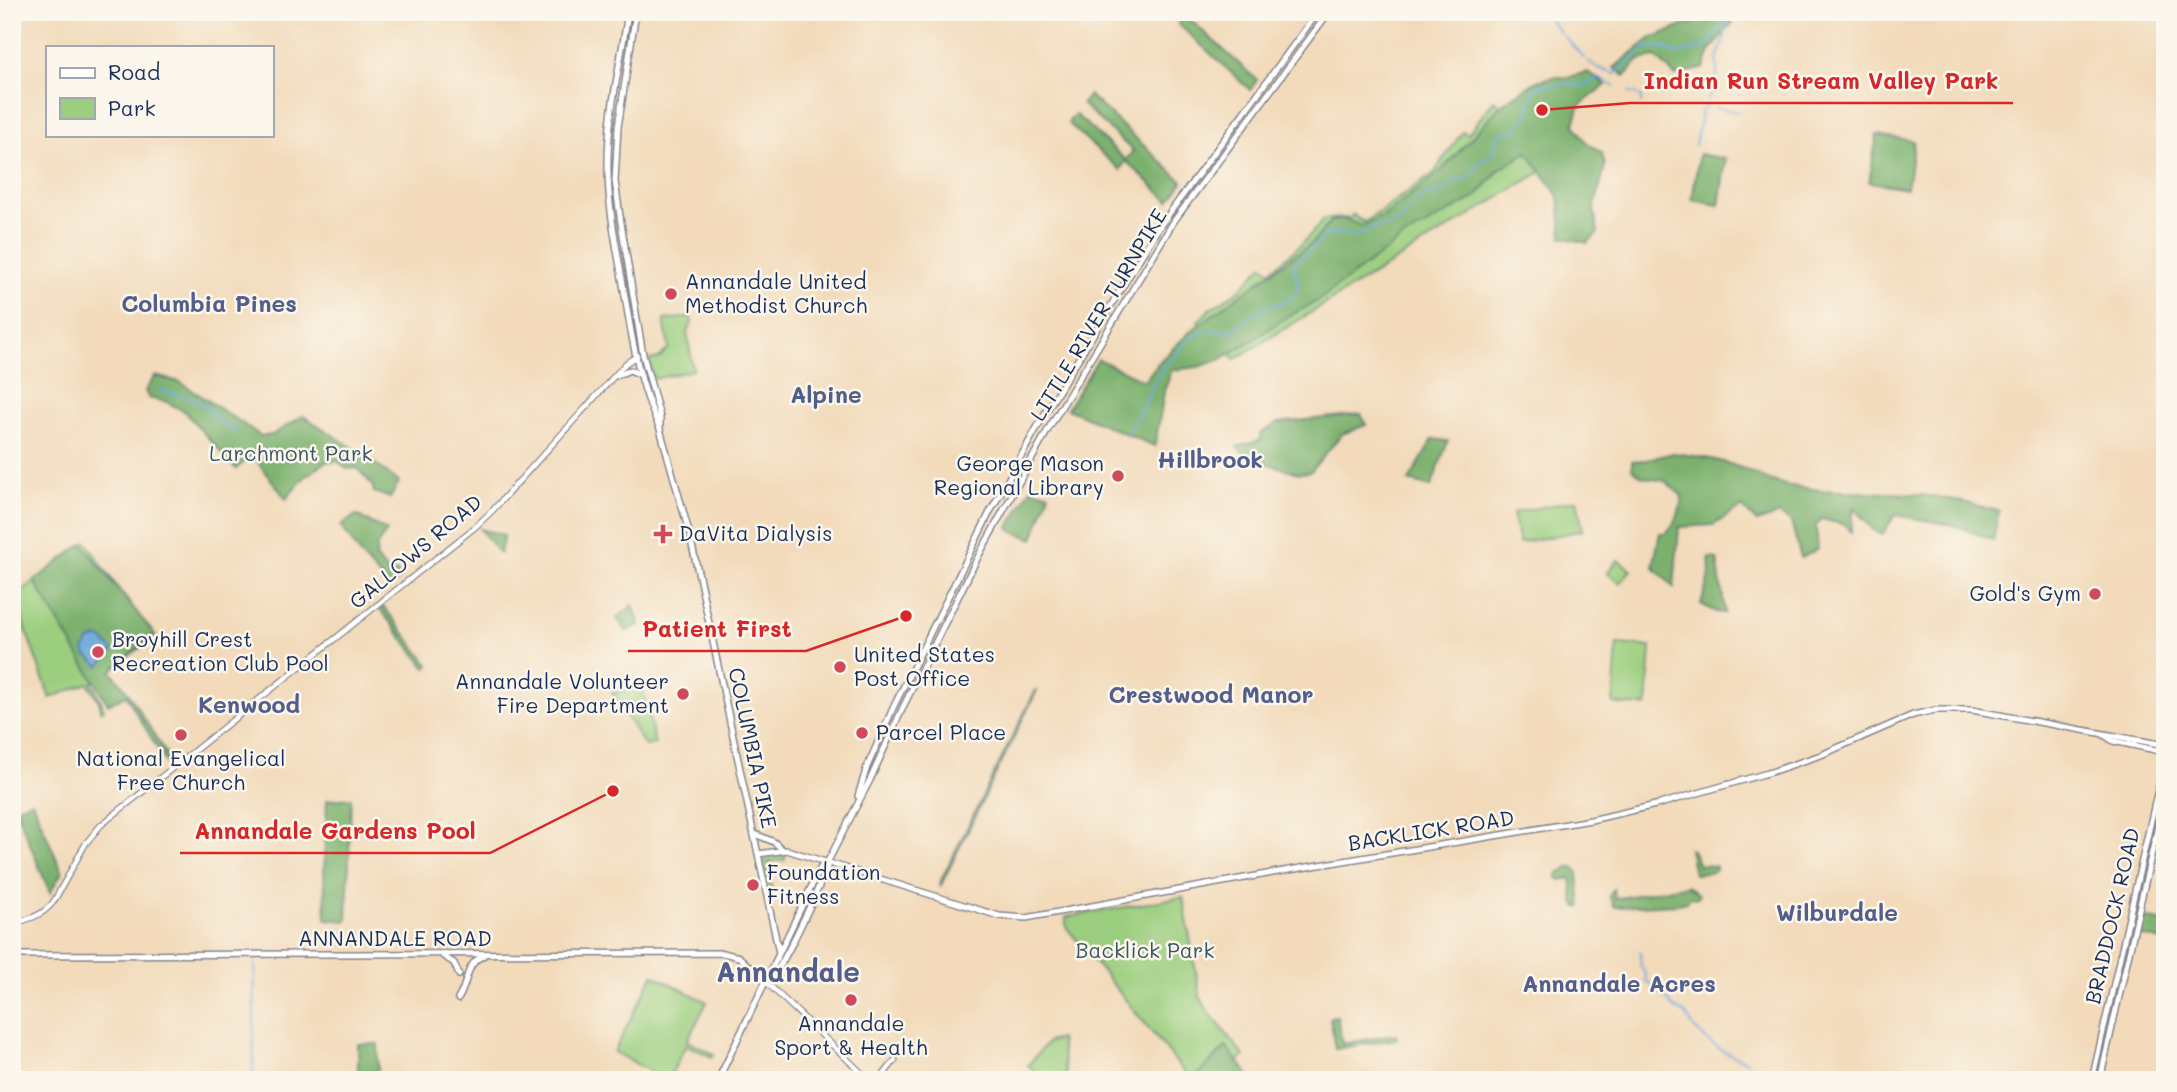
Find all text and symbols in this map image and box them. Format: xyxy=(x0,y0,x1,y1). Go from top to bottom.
legend xyxy=(46,46,273,136)
text: Road xyxy=(108,58,160,85)
callout: Indian Run Stream Valley Park xyxy=(1630,59,2013,103)
text: Indian Run Stream Valley Park xyxy=(1644,65,1998,95)
text: Park xyxy=(108,94,156,121)
street label: LITTLE RIVER TURNPIKE xyxy=(1023,203,1172,425)
place label: Annandale United Methodist Church xyxy=(685,267,867,318)
marker: Annandale United Methodist Church xyxy=(663,286,679,302)
district label: Columbia Pines xyxy=(121,288,297,318)
district label: Alpine xyxy=(790,379,862,409)
park label: Larchmont Park xyxy=(209,439,373,466)
district label: Hillbrook xyxy=(1157,444,1263,474)
place label: George Mason Regional Library xyxy=(934,449,1104,500)
marker: George Mason Regional Library xyxy=(1110,468,1126,484)
street label: GALLOWS ROAD xyxy=(343,488,487,614)
place label: DaVita Dialysis xyxy=(679,519,833,546)
marker: DaVita Dialysis xyxy=(653,524,673,544)
place label: Gold's Gym xyxy=(1970,579,2081,606)
marker: Gold's Gym xyxy=(2087,586,2103,602)
callout: Patient First xyxy=(628,607,806,651)
text: Patient First xyxy=(642,613,792,643)
place label: Broyhill Crest Recreation Club Pool xyxy=(112,625,329,676)
place label: United States Post Office xyxy=(854,640,995,691)
marker: Broyhill Crest Recreation Club Pool xyxy=(90,644,106,660)
marker: United States Post Office xyxy=(832,659,848,675)
street label: COLUMBIA PIKE xyxy=(723,665,784,831)
place label: Annandale Volunteer Fire Department xyxy=(455,667,669,718)
district label: Crestwood Manor xyxy=(1109,679,1313,709)
marker: Annandale Volunteer Fire Department xyxy=(675,686,691,702)
district label: Kenwood xyxy=(198,689,300,719)
place label: Parcel Place xyxy=(876,718,1006,745)
marker: Parcel Place xyxy=(854,725,870,741)
marker: National Evangelical Free Church xyxy=(173,727,189,743)
place label: National Evangelical Free Church xyxy=(77,744,285,795)
street label: BACKLICK ROAD xyxy=(1346,803,1516,856)
callout: Annandale Gardens Pool xyxy=(180,809,490,853)
text: Annandale Gardens Pool xyxy=(194,815,476,845)
street label: BRADDOCK ROAD xyxy=(2078,825,2145,1006)
place label: Foundation Fitness xyxy=(767,858,880,909)
marker: Foundation Fitness xyxy=(745,877,761,893)
district label: Wilburdale xyxy=(1776,897,1898,927)
street label: ANNANDALE ROAD xyxy=(298,924,492,951)
park label: Backlick Park xyxy=(1075,936,1215,963)
district label: Annandale xyxy=(716,953,860,989)
district label: Annandale Acres xyxy=(1522,968,1716,998)
marker: Annandale Sport & Health xyxy=(843,992,859,1008)
place label: Annandale Sport & Health xyxy=(774,1009,928,1060)

